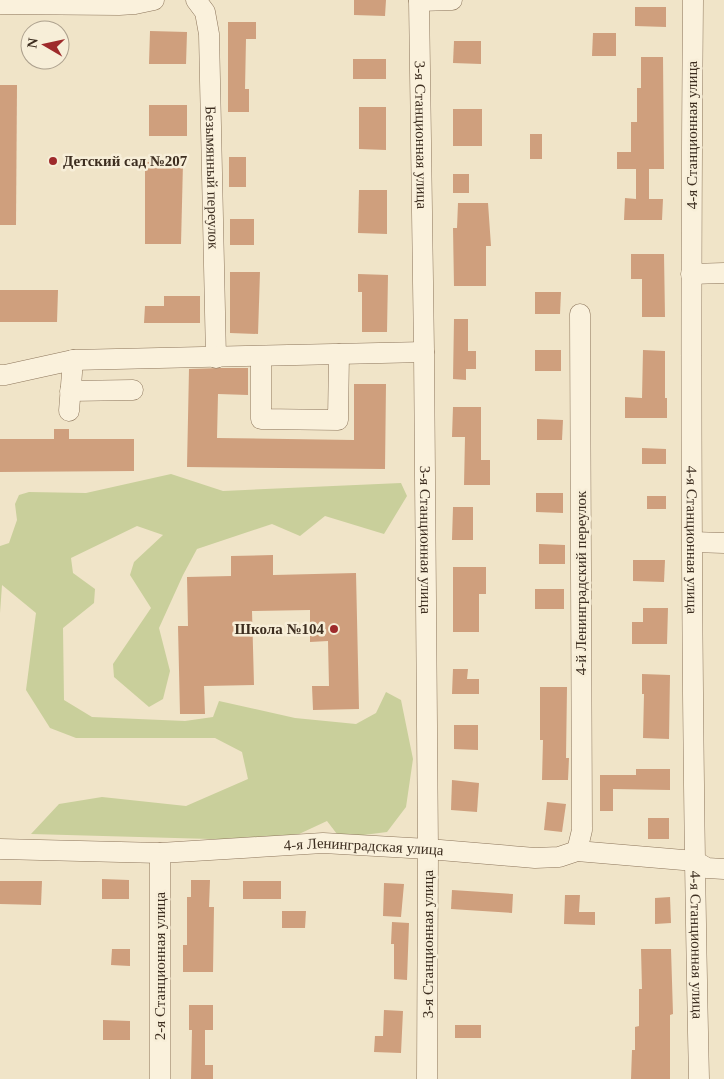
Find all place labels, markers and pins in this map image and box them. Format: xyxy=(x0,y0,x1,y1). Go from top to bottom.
place label: Детский сад №207 xyxy=(63,153,188,169)
marker: Детский сад №207 xyxy=(47,155,59,167)
place label: Школа №104 xyxy=(235,621,324,637)
marker: Школа №104 xyxy=(328,623,340,635)

